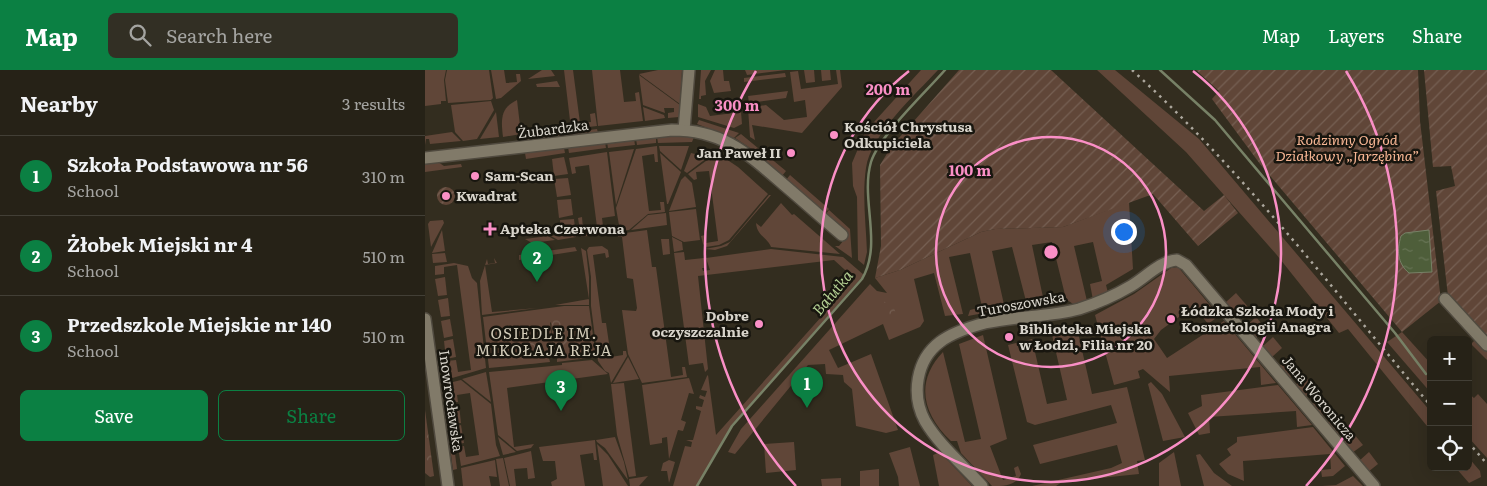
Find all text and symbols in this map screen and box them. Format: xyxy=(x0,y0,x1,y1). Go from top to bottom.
search box xyxy=(108,13,458,58)
text: Map xyxy=(25,18,78,53)
icon: search xyxy=(126,21,154,49)
text: Search here xyxy=(166,21,272,49)
text: Map xyxy=(1262,22,1300,49)
text: Layers xyxy=(1328,22,1384,49)
text: Share xyxy=(1412,22,1462,49)
text: 200 m xyxy=(866,77,910,100)
text: Nearby xyxy=(20,87,98,118)
text: 3 results xyxy=(342,91,405,115)
text: 300 m xyxy=(715,93,759,116)
street label: Żubardzka xyxy=(516,114,590,142)
place label: Kościół Chrystusa Odkupiciela xyxy=(844,116,973,152)
marker: Kościół Chrystusa Odkupiciela xyxy=(828,129,840,141)
park label: Rodzinny Ogród Działkowy „Jarzębina” xyxy=(1275,129,1419,165)
place label: Jan Paweł II xyxy=(696,142,781,162)
marker: Jan Paweł II xyxy=(785,147,797,159)
text: Szkoła Podstawowa nr 56 xyxy=(67,150,308,178)
text: 100 m xyxy=(949,158,991,181)
text: 1 xyxy=(33,164,39,188)
text: 310 m xyxy=(362,164,405,188)
place label: Sam-Scan xyxy=(485,165,554,185)
marker: Sam-Scan xyxy=(469,170,481,182)
text: School xyxy=(67,178,119,202)
place label: Kwadrat xyxy=(456,185,518,205)
marker: Kwadrat xyxy=(440,190,452,202)
place label: Apteka Czerwona xyxy=(500,218,626,238)
your location xyxy=(1111,219,1137,245)
marker: Apteka Czerwona xyxy=(484,223,496,235)
text: Żłobek Miejski nr 4 xyxy=(67,230,252,258)
pin: 2 xyxy=(521,241,553,282)
centre of rings xyxy=(1042,243,1060,261)
text: 2 xyxy=(32,244,40,268)
text: 510 m xyxy=(362,244,405,268)
text: School xyxy=(67,258,119,282)
water label: Bałutka xyxy=(806,264,858,320)
street label: Turoszowska xyxy=(975,285,1067,321)
place label: Łódzka Szkoła Mody i Kosmetologii Anagra xyxy=(1181,300,1334,336)
place label: Dobre oczyszczalnie xyxy=(652,305,749,341)
text: Przedszkole Miejskie nr 140 xyxy=(67,310,332,338)
marker: Łódzka Szkoła Mody i Kosmetologii Anagra xyxy=(1165,313,1177,325)
marker: Dobre oczyszczalnie xyxy=(753,318,765,330)
place label: Biblioteka Miejska w Łodzi, Filia nr 20 xyxy=(1019,318,1153,354)
district label: OSIEDLE IM. MIKOŁAJA REJA xyxy=(476,321,612,361)
text: 3 xyxy=(32,324,40,348)
text: 510 m xyxy=(362,324,405,348)
marker: Biblioteka Miejska w Łodzi, Filia nr 20 xyxy=(1003,331,1015,343)
map controls xyxy=(1427,336,1472,471)
button: + xyxy=(1427,336,1472,381)
text: School xyxy=(67,338,119,362)
street label: Inowrocławska xyxy=(435,349,469,454)
street label: Jana Woronicza xyxy=(1278,350,1362,445)
pin: 1 xyxy=(791,367,823,408)
pin: 3 xyxy=(545,370,577,411)
button: − xyxy=(1427,381,1472,426)
button: Save xyxy=(20,390,208,441)
button: Share xyxy=(218,390,405,441)
button: locate xyxy=(1427,426,1472,471)

